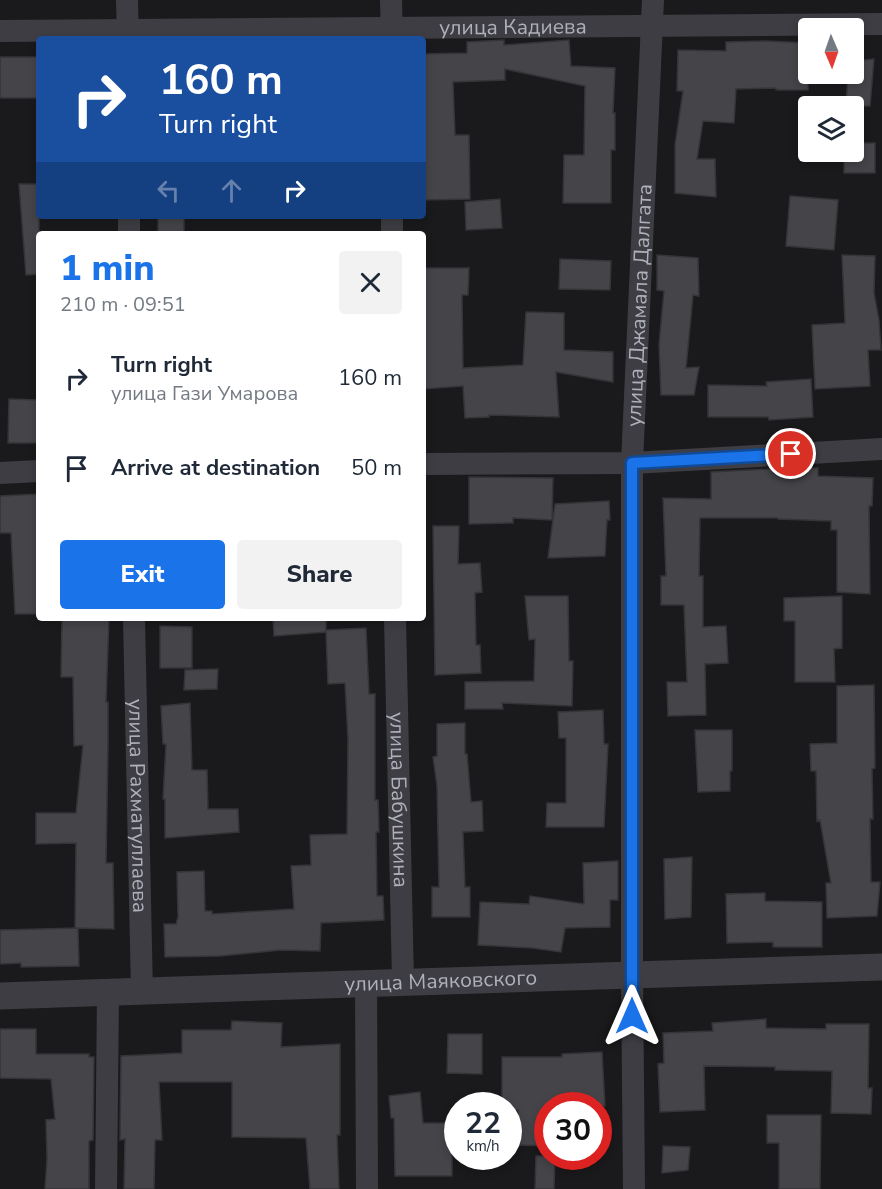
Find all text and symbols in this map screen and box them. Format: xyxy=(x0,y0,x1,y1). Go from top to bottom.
street label: улица Кадиева xyxy=(439,12,587,42)
north arrow xyxy=(798,18,864,84)
map controls xyxy=(798,18,864,162)
text: 160 m xyxy=(159,52,283,109)
icon: right xyxy=(60,60,138,138)
button: layers xyxy=(798,96,864,162)
text: Turn right xyxy=(159,106,277,143)
icon: left xyxy=(152,174,185,207)
icon: ahead xyxy=(215,174,248,207)
icon: right xyxy=(278,174,311,207)
street label: улица Джамала Далгата xyxy=(620,183,659,427)
text: 1 min xyxy=(60,244,155,293)
button: close xyxy=(339,251,402,314)
text: 210 m · 09:51 xyxy=(60,291,186,318)
text: Turn right xyxy=(111,350,212,380)
icon: right xyxy=(60,362,93,395)
text: 160 m xyxy=(338,363,402,393)
text: улица Гази Умарова xyxy=(111,380,298,407)
pin xyxy=(765,428,816,479)
icon: arrive xyxy=(774,437,807,470)
icon: arrive xyxy=(60,452,93,485)
text: Arrive at destination xyxy=(111,453,320,483)
text: 50 m xyxy=(351,453,402,483)
button: Exit xyxy=(60,540,225,609)
button: Share xyxy=(237,540,402,609)
street label: улица Рахматуллаева xyxy=(122,699,154,913)
street label: улица Бабушкина xyxy=(383,712,415,888)
street label: улица Маяковского xyxy=(344,963,538,998)
position arrow xyxy=(600,984,664,1048)
speed limit sign: 30 xyxy=(534,1092,612,1170)
text: 22 xyxy=(465,1103,501,1144)
text: km/h xyxy=(466,1136,500,1156)

